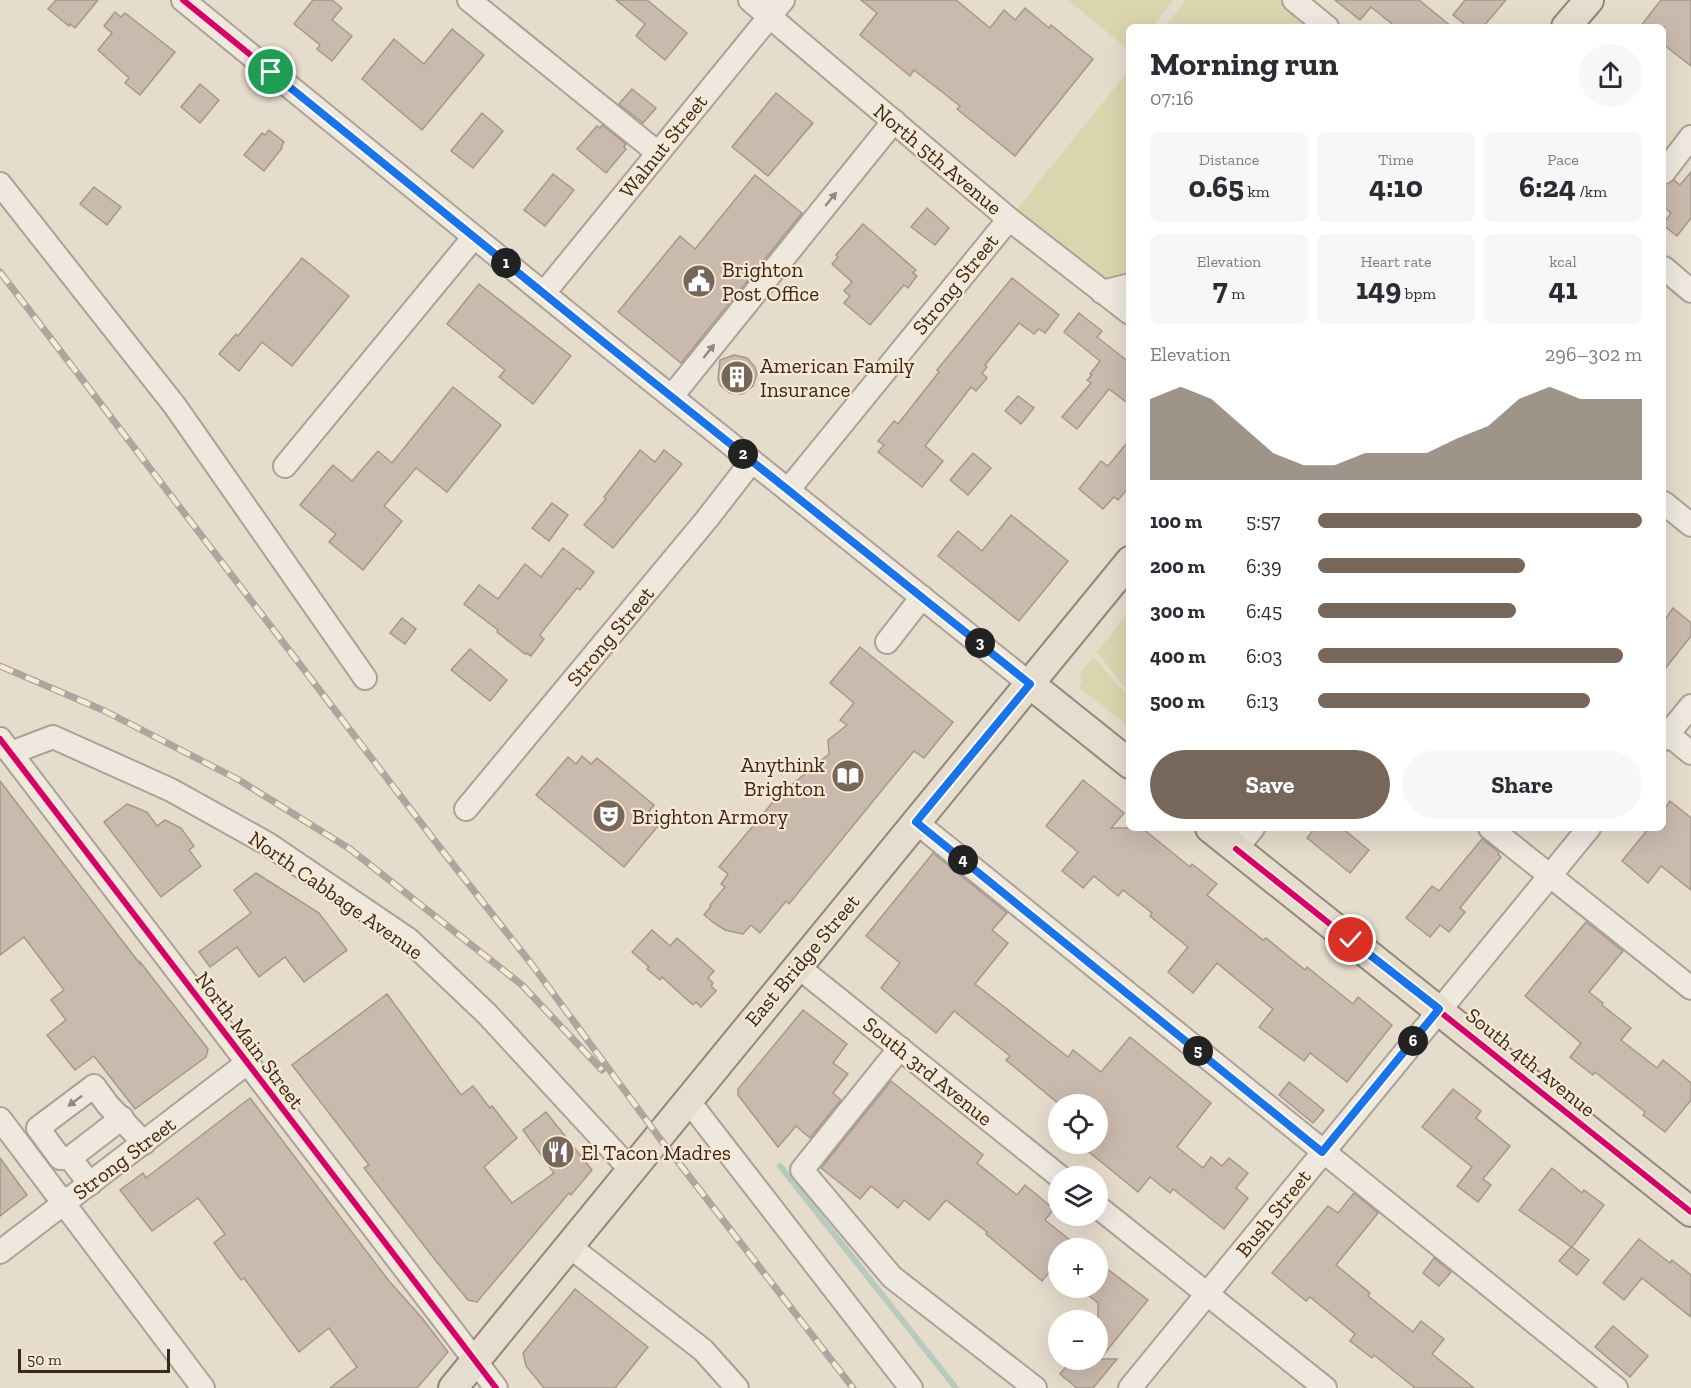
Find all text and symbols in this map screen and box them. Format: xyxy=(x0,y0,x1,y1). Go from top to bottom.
text: Morning run xyxy=(1150,44,1338,83)
button: share xyxy=(1579,44,1642,107)
pin xyxy=(245,46,296,97)
icon: arrive xyxy=(254,55,287,88)
text: 07:16 xyxy=(1150,86,1194,110)
street label: Walnut Street xyxy=(614,89,713,203)
street label: North 5th Avenue xyxy=(869,98,1007,220)
text: Distance xyxy=(1199,150,1259,169)
text: Time xyxy=(1378,150,1414,169)
text: Pace xyxy=(1547,150,1579,169)
text: 0.65 xyxy=(1188,169,1244,205)
text: 4:10 xyxy=(1369,169,1423,205)
text: 6:24 xyxy=(1519,169,1576,205)
text: km xyxy=(1244,182,1270,201)
text: /km xyxy=(1576,182,1607,201)
one-way arrow xyxy=(824,192,837,207)
street label: Strong Street xyxy=(907,228,1003,339)
pin: 1 xyxy=(491,248,521,278)
text: Elevation xyxy=(1197,252,1261,271)
text: Heart rate xyxy=(1360,252,1432,271)
text: kcal xyxy=(1549,252,1577,271)
text: 1 xyxy=(503,253,509,272)
place label: Brighton Post Office xyxy=(722,257,819,306)
public building icon: Brighton Post Office xyxy=(681,263,717,299)
text: 7 xyxy=(1213,271,1228,307)
text: 149 xyxy=(1356,271,1401,307)
text: 41 xyxy=(1548,271,1578,307)
text: m xyxy=(1228,284,1245,303)
text: bpm xyxy=(1401,284,1436,303)
text: Elevation xyxy=(1150,342,1231,366)
text: 296–302 m xyxy=(1545,342,1642,366)
one-way arrow xyxy=(702,343,714,358)
place label: American Family Insurance xyxy=(760,353,915,402)
building icon: American Family Insurance xyxy=(719,359,755,395)
pin: 2 xyxy=(728,439,758,469)
text: 2 xyxy=(739,444,747,463)
text: 100 m xyxy=(1150,509,1202,533)
text: 5:57 xyxy=(1246,509,1280,533)
text: 200 m xyxy=(1150,554,1205,578)
text: 6:39 xyxy=(1246,554,1282,578)
street label: Strong Street xyxy=(561,581,659,691)
text: 300 m xyxy=(1150,599,1205,623)
text: 6:45 xyxy=(1246,599,1282,623)
pin: 3 xyxy=(965,628,995,658)
text: 3 xyxy=(976,633,984,652)
text: 400 m xyxy=(1150,644,1206,668)
text: 6:03 xyxy=(1246,644,1282,668)
text: 500 m xyxy=(1150,689,1205,713)
text: 6:13 xyxy=(1246,689,1279,713)
button: Save xyxy=(1150,750,1390,819)
button: Share xyxy=(1402,750,1642,819)
place label: Anythink Brighton xyxy=(741,752,825,801)
library icon: Anythink Brighton xyxy=(830,758,866,794)
theatre icon: Brighton Armory xyxy=(591,798,627,834)
place label: Brighton Armory xyxy=(632,804,789,829)
street label: North Cabbage Avenue xyxy=(244,825,428,965)
pin: 4 xyxy=(948,845,978,875)
text: 4 xyxy=(958,850,968,869)
street label: East Bridge Street xyxy=(740,889,865,1031)
pin xyxy=(1325,914,1376,965)
icon: check xyxy=(1334,923,1367,956)
street label: North Main Street xyxy=(190,967,310,1114)
street label: South 4th Avenue xyxy=(1461,1002,1601,1122)
street label: South 3rd Avenue xyxy=(858,1011,998,1131)
pin: 6 xyxy=(1398,1026,1428,1056)
text: 6 xyxy=(1409,1031,1417,1050)
pin: 5 xyxy=(1183,1036,1213,1066)
text: 5 xyxy=(1194,1041,1202,1060)
one-way arrow xyxy=(67,1094,82,1106)
map controls xyxy=(1048,1094,1108,1370)
button: locate xyxy=(1048,1094,1108,1154)
street label: Strong Street xyxy=(68,1111,180,1205)
restaurant icon: El Tacon Madres xyxy=(540,1134,576,1170)
place label: El Tacon Madres xyxy=(581,1140,731,1165)
street label: Bush Street xyxy=(1230,1164,1316,1262)
button: layers xyxy=(1048,1166,1108,1226)
button: + xyxy=(1048,1238,1108,1298)
button: − xyxy=(1048,1310,1108,1370)
scale bar xyxy=(18,1346,170,1374)
text: 50 m xyxy=(27,1350,62,1369)

